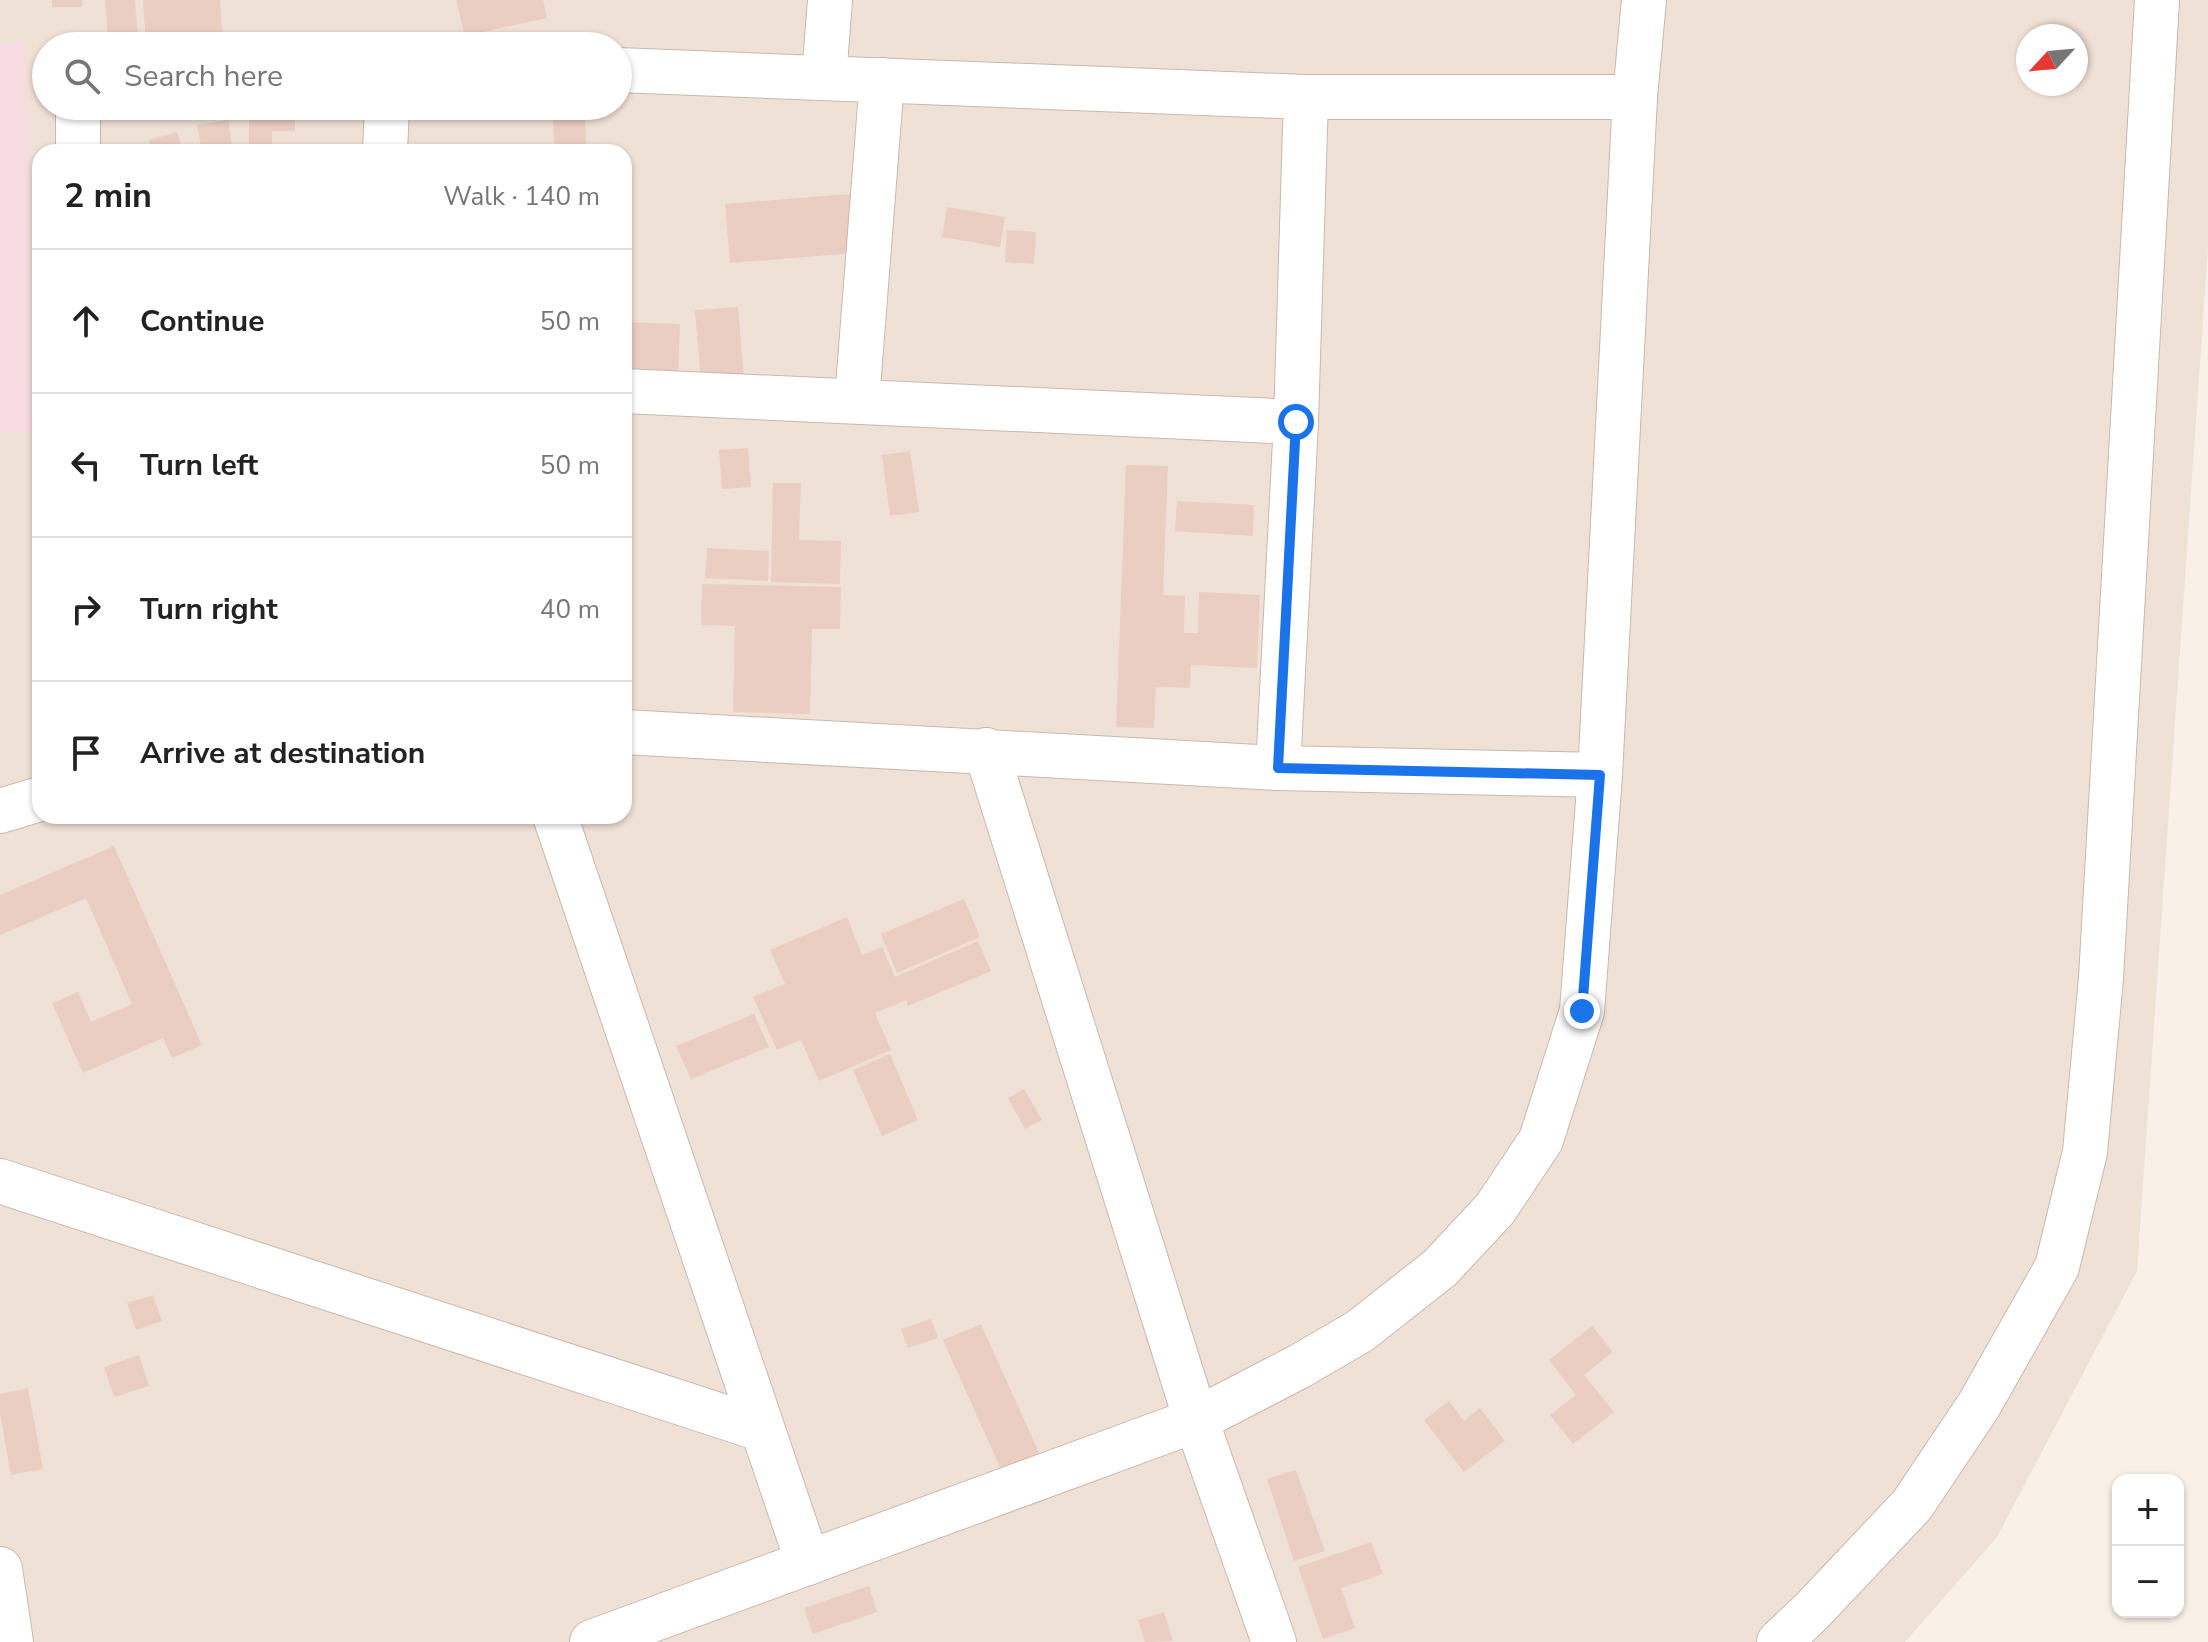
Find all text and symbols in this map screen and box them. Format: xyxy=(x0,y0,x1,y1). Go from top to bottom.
north arrow xyxy=(2016,24,2088,96)
search box xyxy=(32,32,632,120)
icon: search xyxy=(60,54,104,98)
text: Search here xyxy=(124,56,283,97)
text: 2 min xyxy=(64,173,152,219)
text: Walk · 140 m xyxy=(443,179,600,214)
icon: ahead xyxy=(64,299,108,343)
text: Continue xyxy=(140,301,265,342)
text: 50 m xyxy=(540,304,600,339)
route start xyxy=(1278,404,1314,440)
icon: left xyxy=(64,443,108,487)
text: Turn left xyxy=(140,445,258,486)
text: 50 m xyxy=(540,448,600,483)
icon: right xyxy=(64,587,108,631)
text: Turn right xyxy=(140,589,278,630)
text: 40 m xyxy=(540,592,600,627)
icon: arrive xyxy=(64,731,108,775)
text: Arrive at destination xyxy=(140,733,425,774)
route end xyxy=(1564,993,1600,1029)
map controls xyxy=(2112,1474,2184,1618)
button: + xyxy=(2112,1474,2184,1546)
button: − xyxy=(2112,1546,2184,1618)

